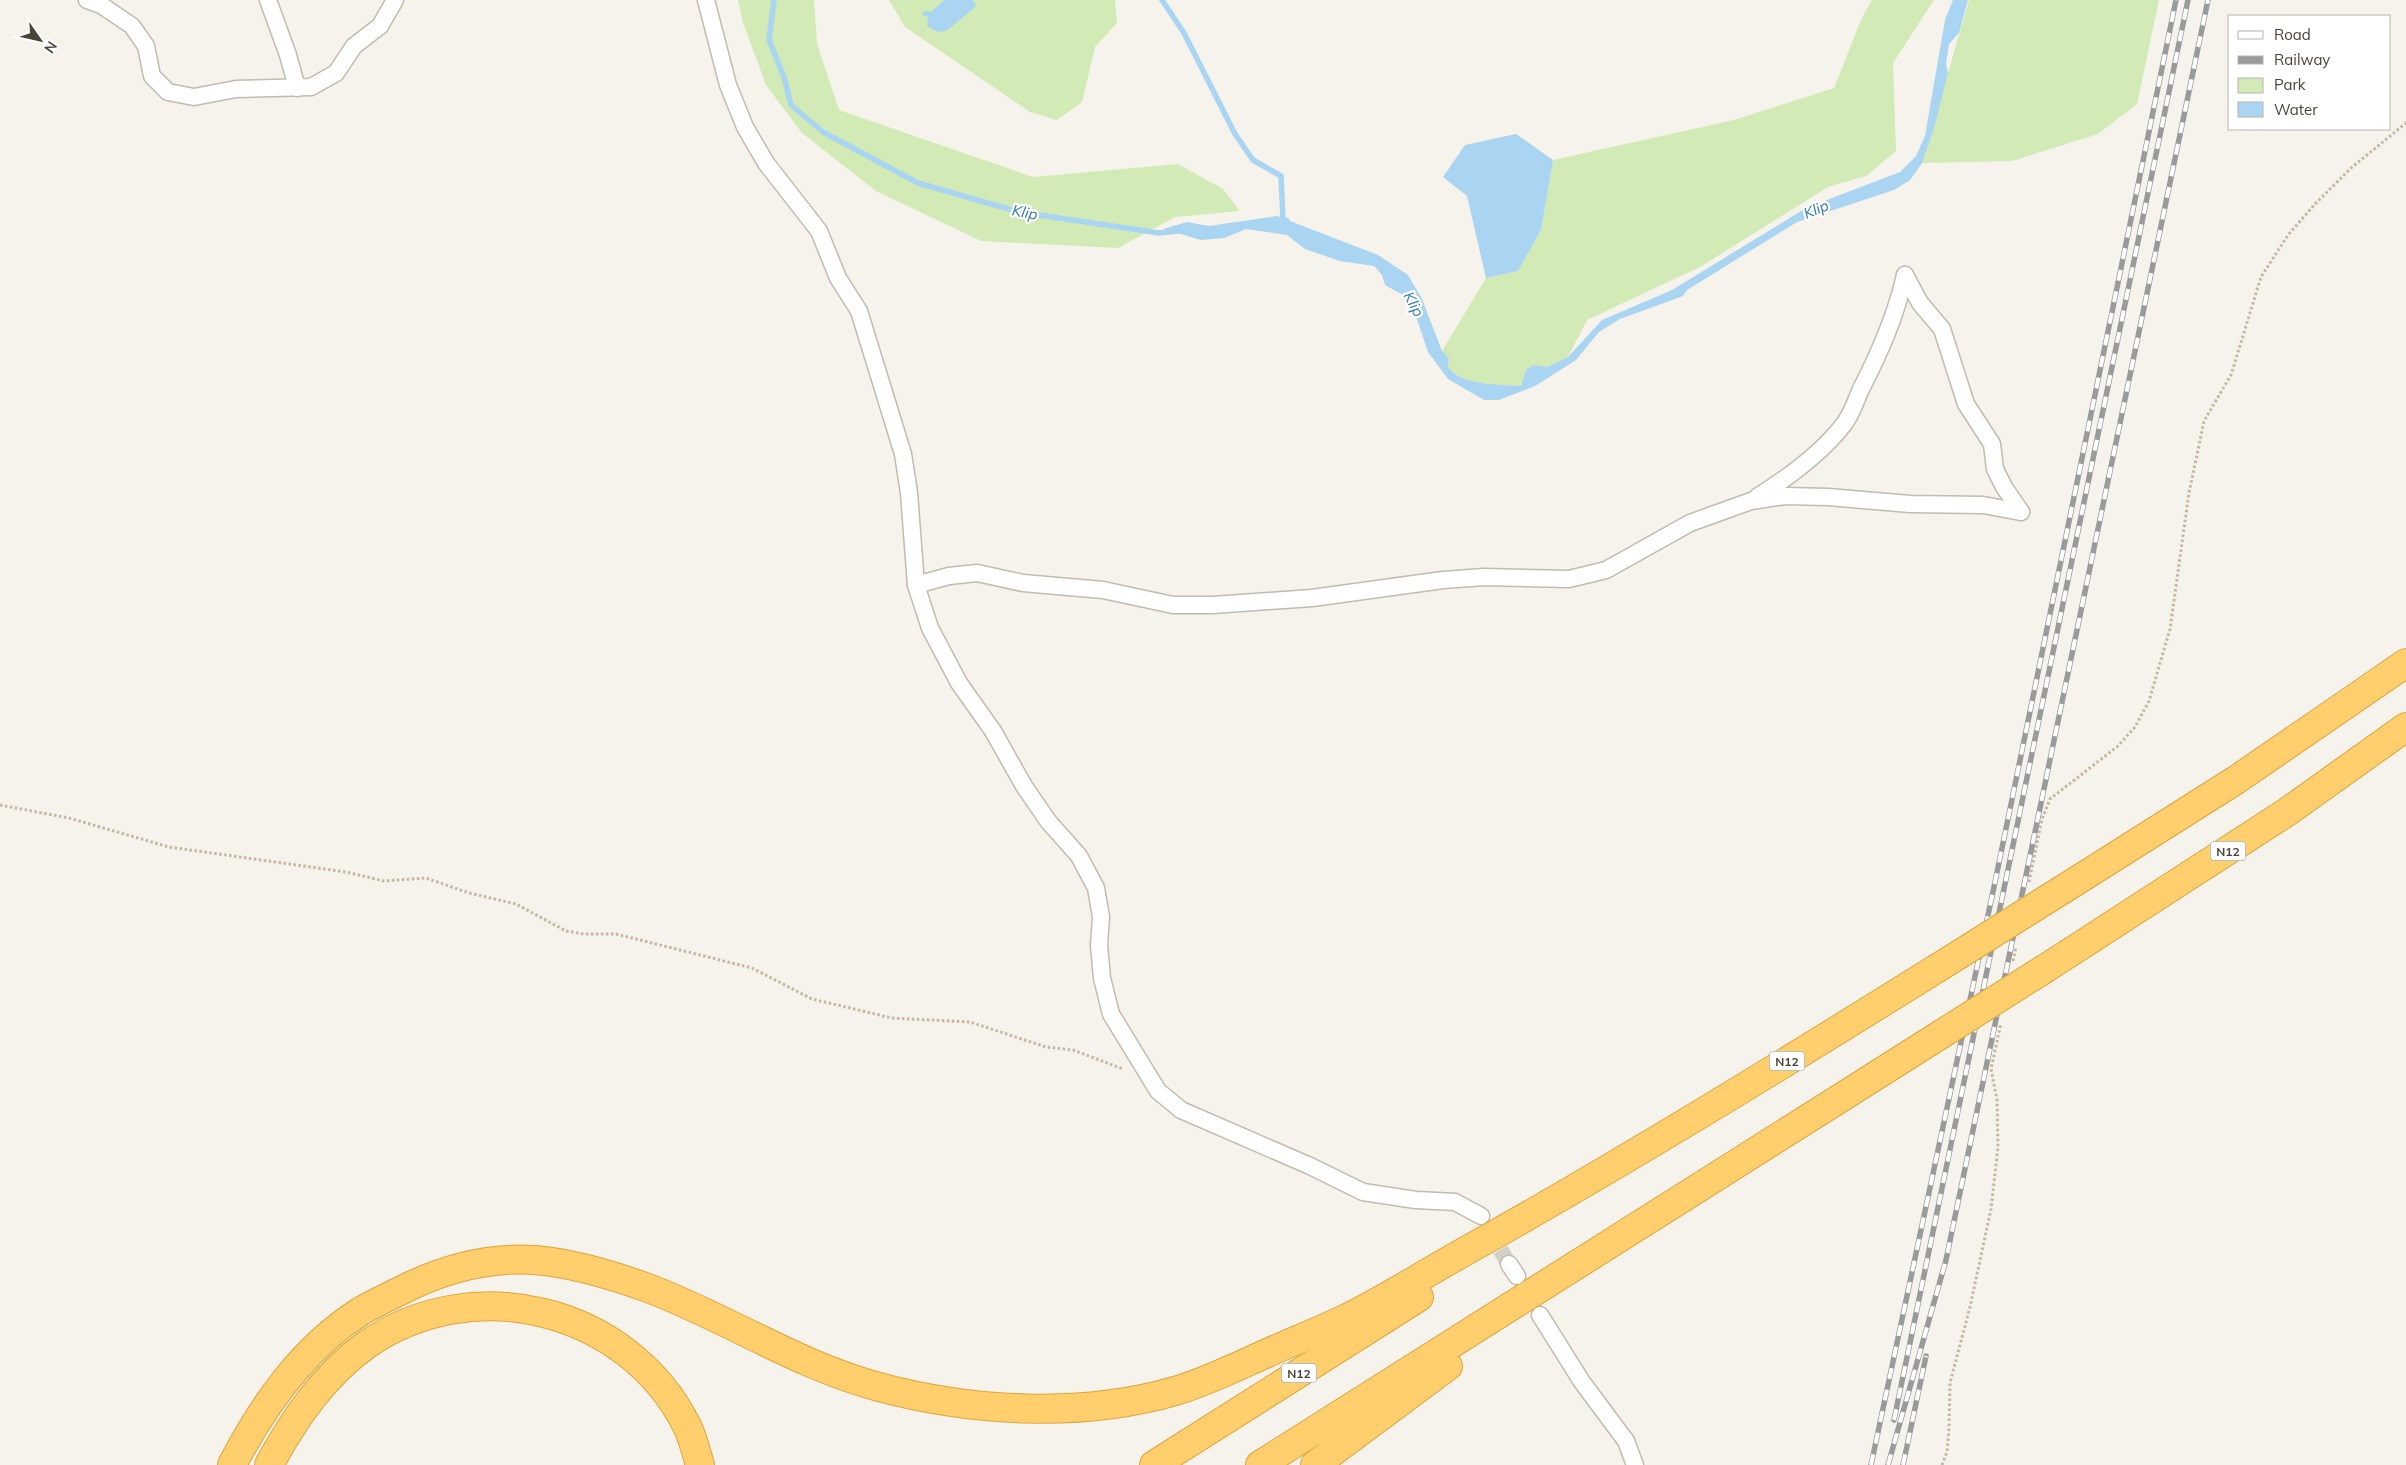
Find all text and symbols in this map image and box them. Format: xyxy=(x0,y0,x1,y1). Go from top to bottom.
north arrow xyxy=(15,15,65,65)
legend xyxy=(2228,15,2391,130)
text: Road xyxy=(2274,25,2311,44)
text: N xyxy=(40,38,61,57)
text: Railway xyxy=(2274,50,2330,69)
text: Park xyxy=(2274,75,2306,94)
text: Water xyxy=(2274,100,2318,119)
water label: Klip xyxy=(1801,195,1831,223)
water label: Klip xyxy=(1011,200,1039,224)
water label: Klip xyxy=(1400,288,1428,320)
road number: N12 xyxy=(2210,841,2246,860)
road number: N12 xyxy=(1770,1052,1804,1070)
road number: N12 xyxy=(1282,1364,1316,1382)

